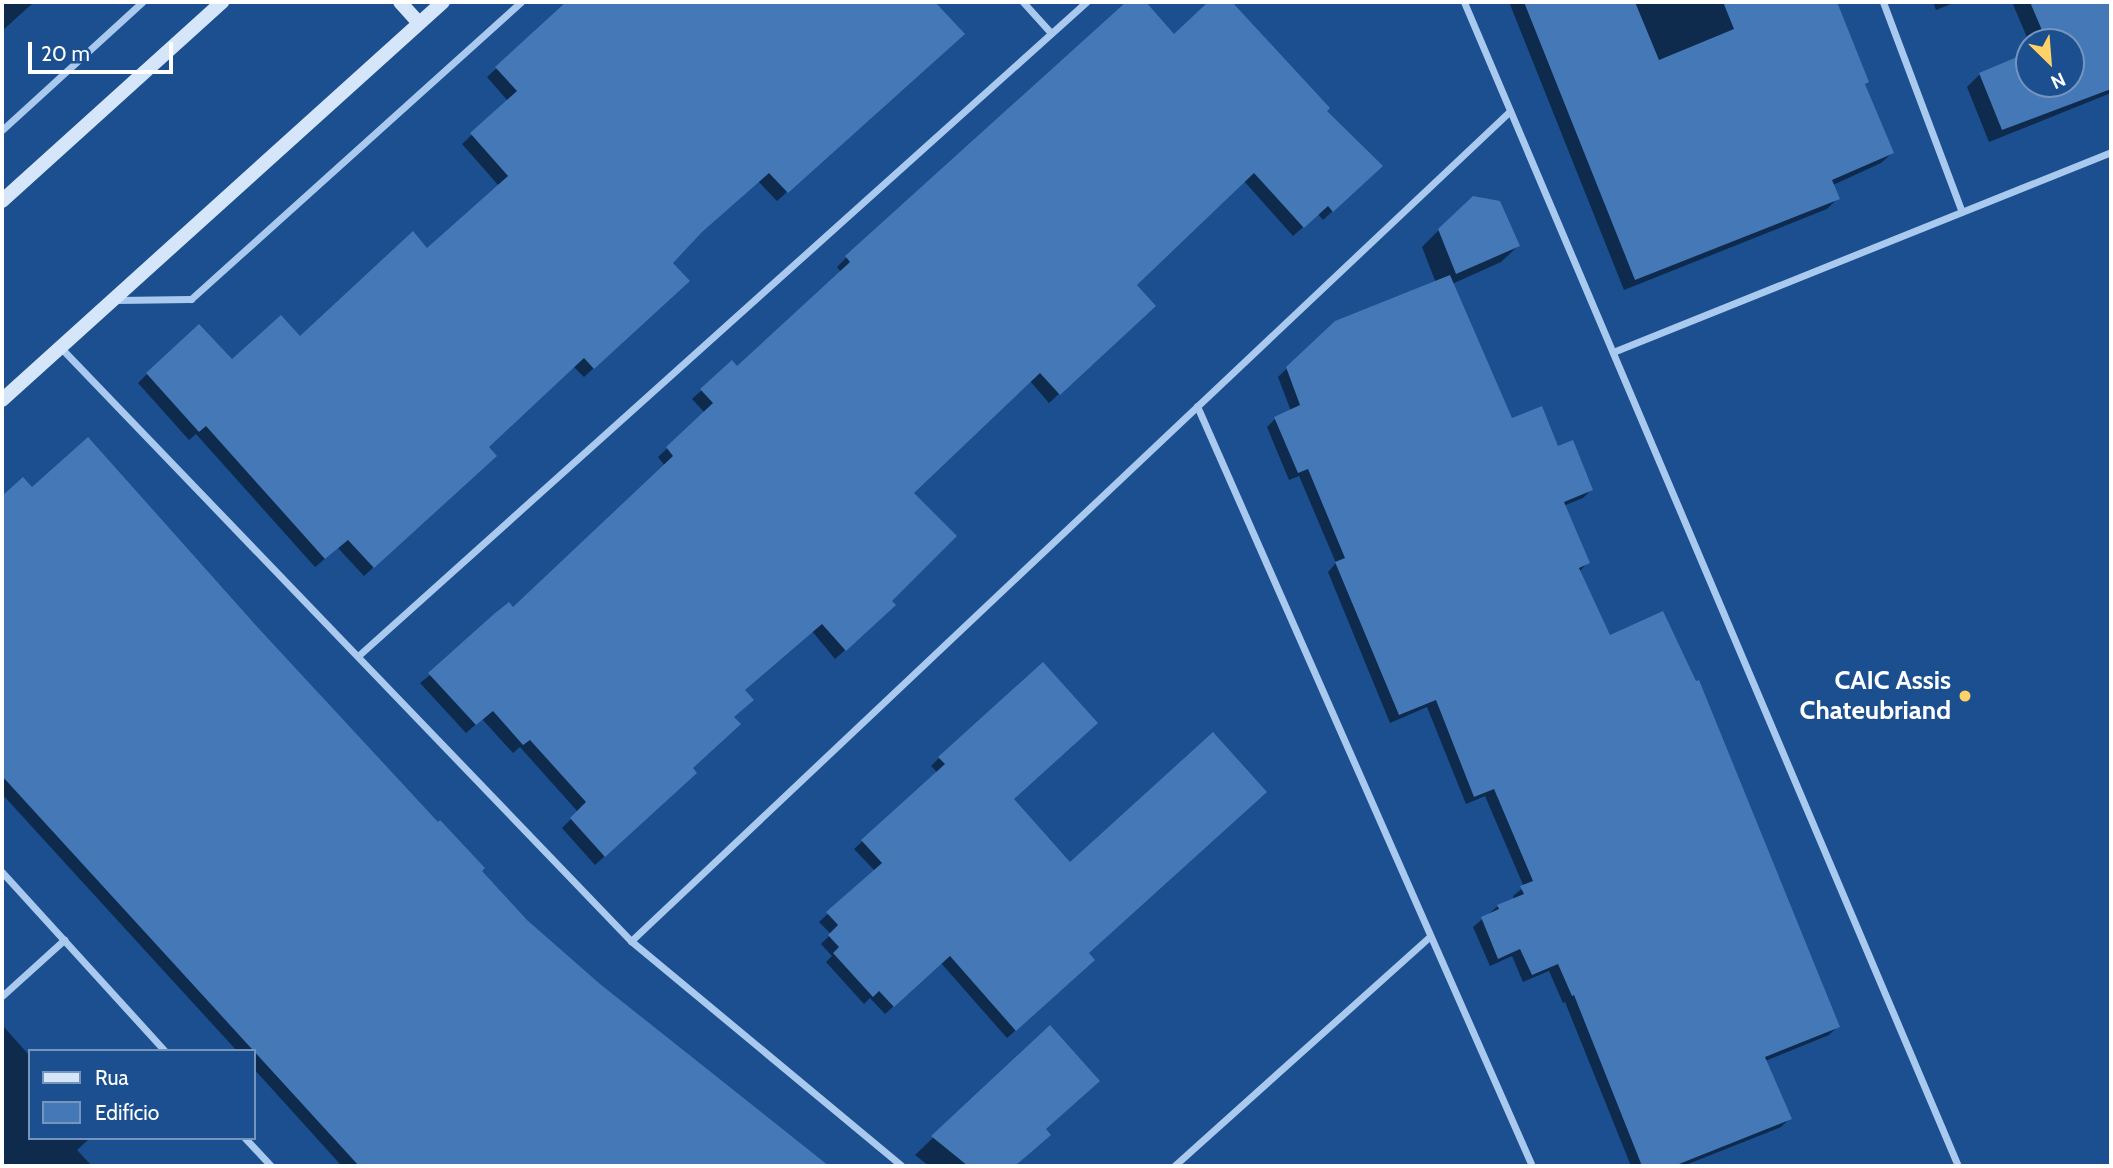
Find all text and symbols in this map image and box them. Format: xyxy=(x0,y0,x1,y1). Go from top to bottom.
scale bar xyxy=(32,28,177,72)
north arrow xyxy=(2015,28,2085,98)
text: 20 m xyxy=(41,41,90,66)
text: N xyxy=(2047,67,2069,94)
place label: CAIC Assis Chateubriand xyxy=(1800,665,1951,726)
marker: CAIC Assis Chateubriand xyxy=(1957,688,1973,704)
legend xyxy=(28,1049,256,1140)
text: Rua xyxy=(95,1065,129,1090)
text: Edifício xyxy=(95,1100,159,1125)

